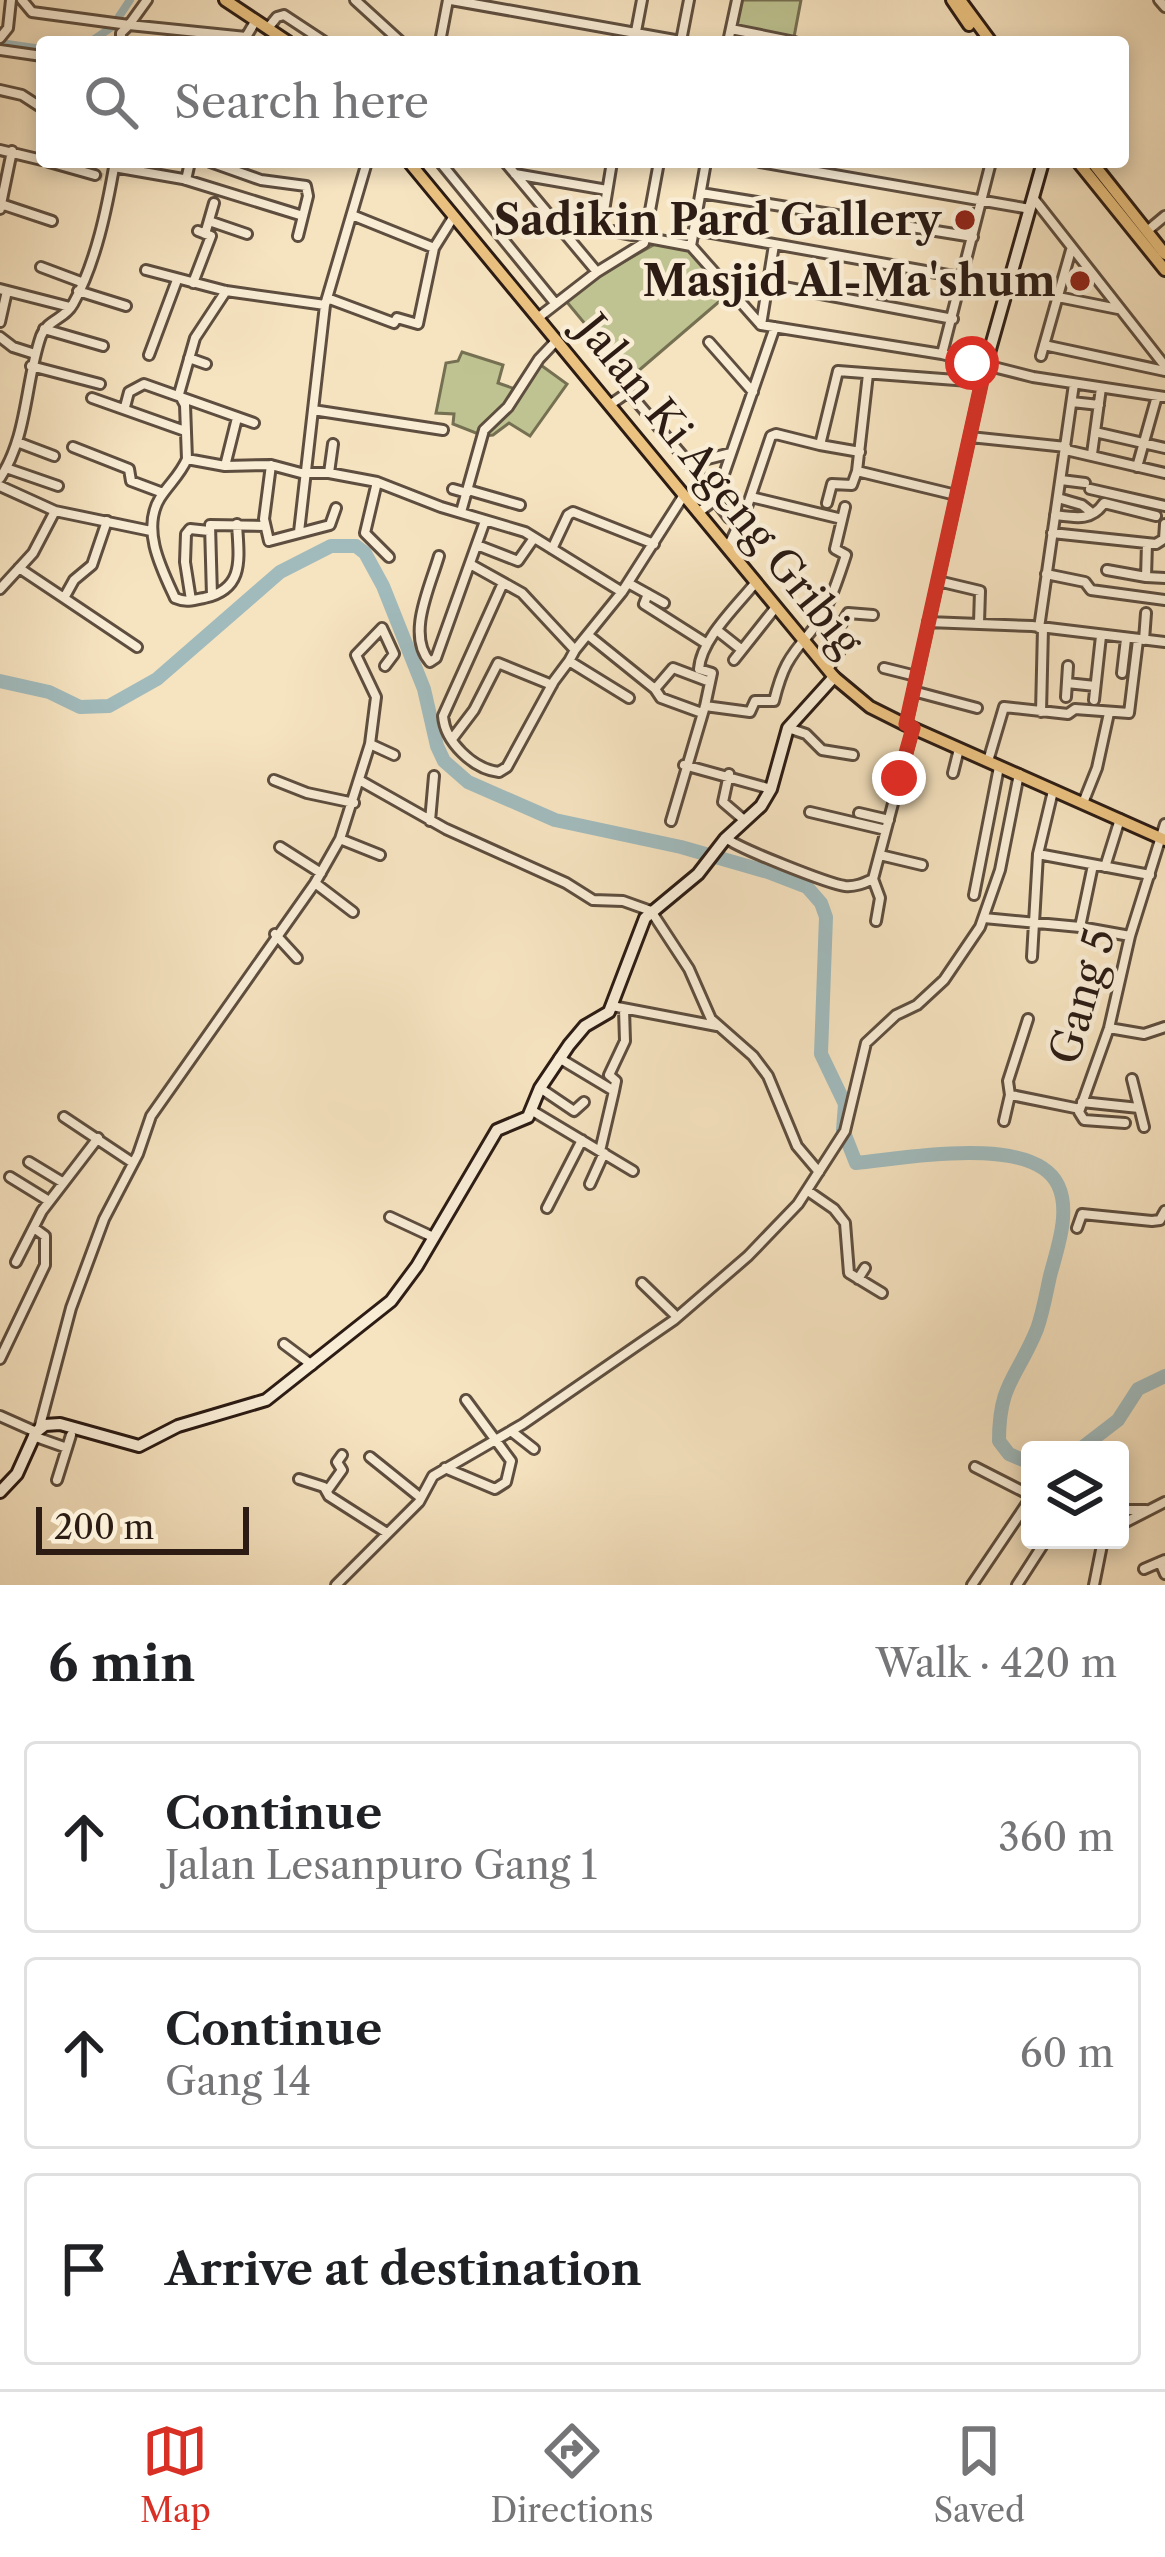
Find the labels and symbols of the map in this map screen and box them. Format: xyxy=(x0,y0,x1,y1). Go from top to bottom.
place label: Sadikin Pard Gallery xyxy=(493,194,942,246)
marker: Sadikin Pard Gallery xyxy=(952,207,978,233)
place label: Masjid Al-Ma'shum xyxy=(642,255,1056,307)
marker: Masjid Al-Ma'shum xyxy=(1067,268,1093,294)
street label: Jalan Ki Ageng Gribig xyxy=(563,299,874,667)
route start xyxy=(945,336,999,390)
route end xyxy=(872,751,926,805)
street label: Gang 5 xyxy=(1038,922,1126,1070)
scale bar xyxy=(36,1501,249,1554)

